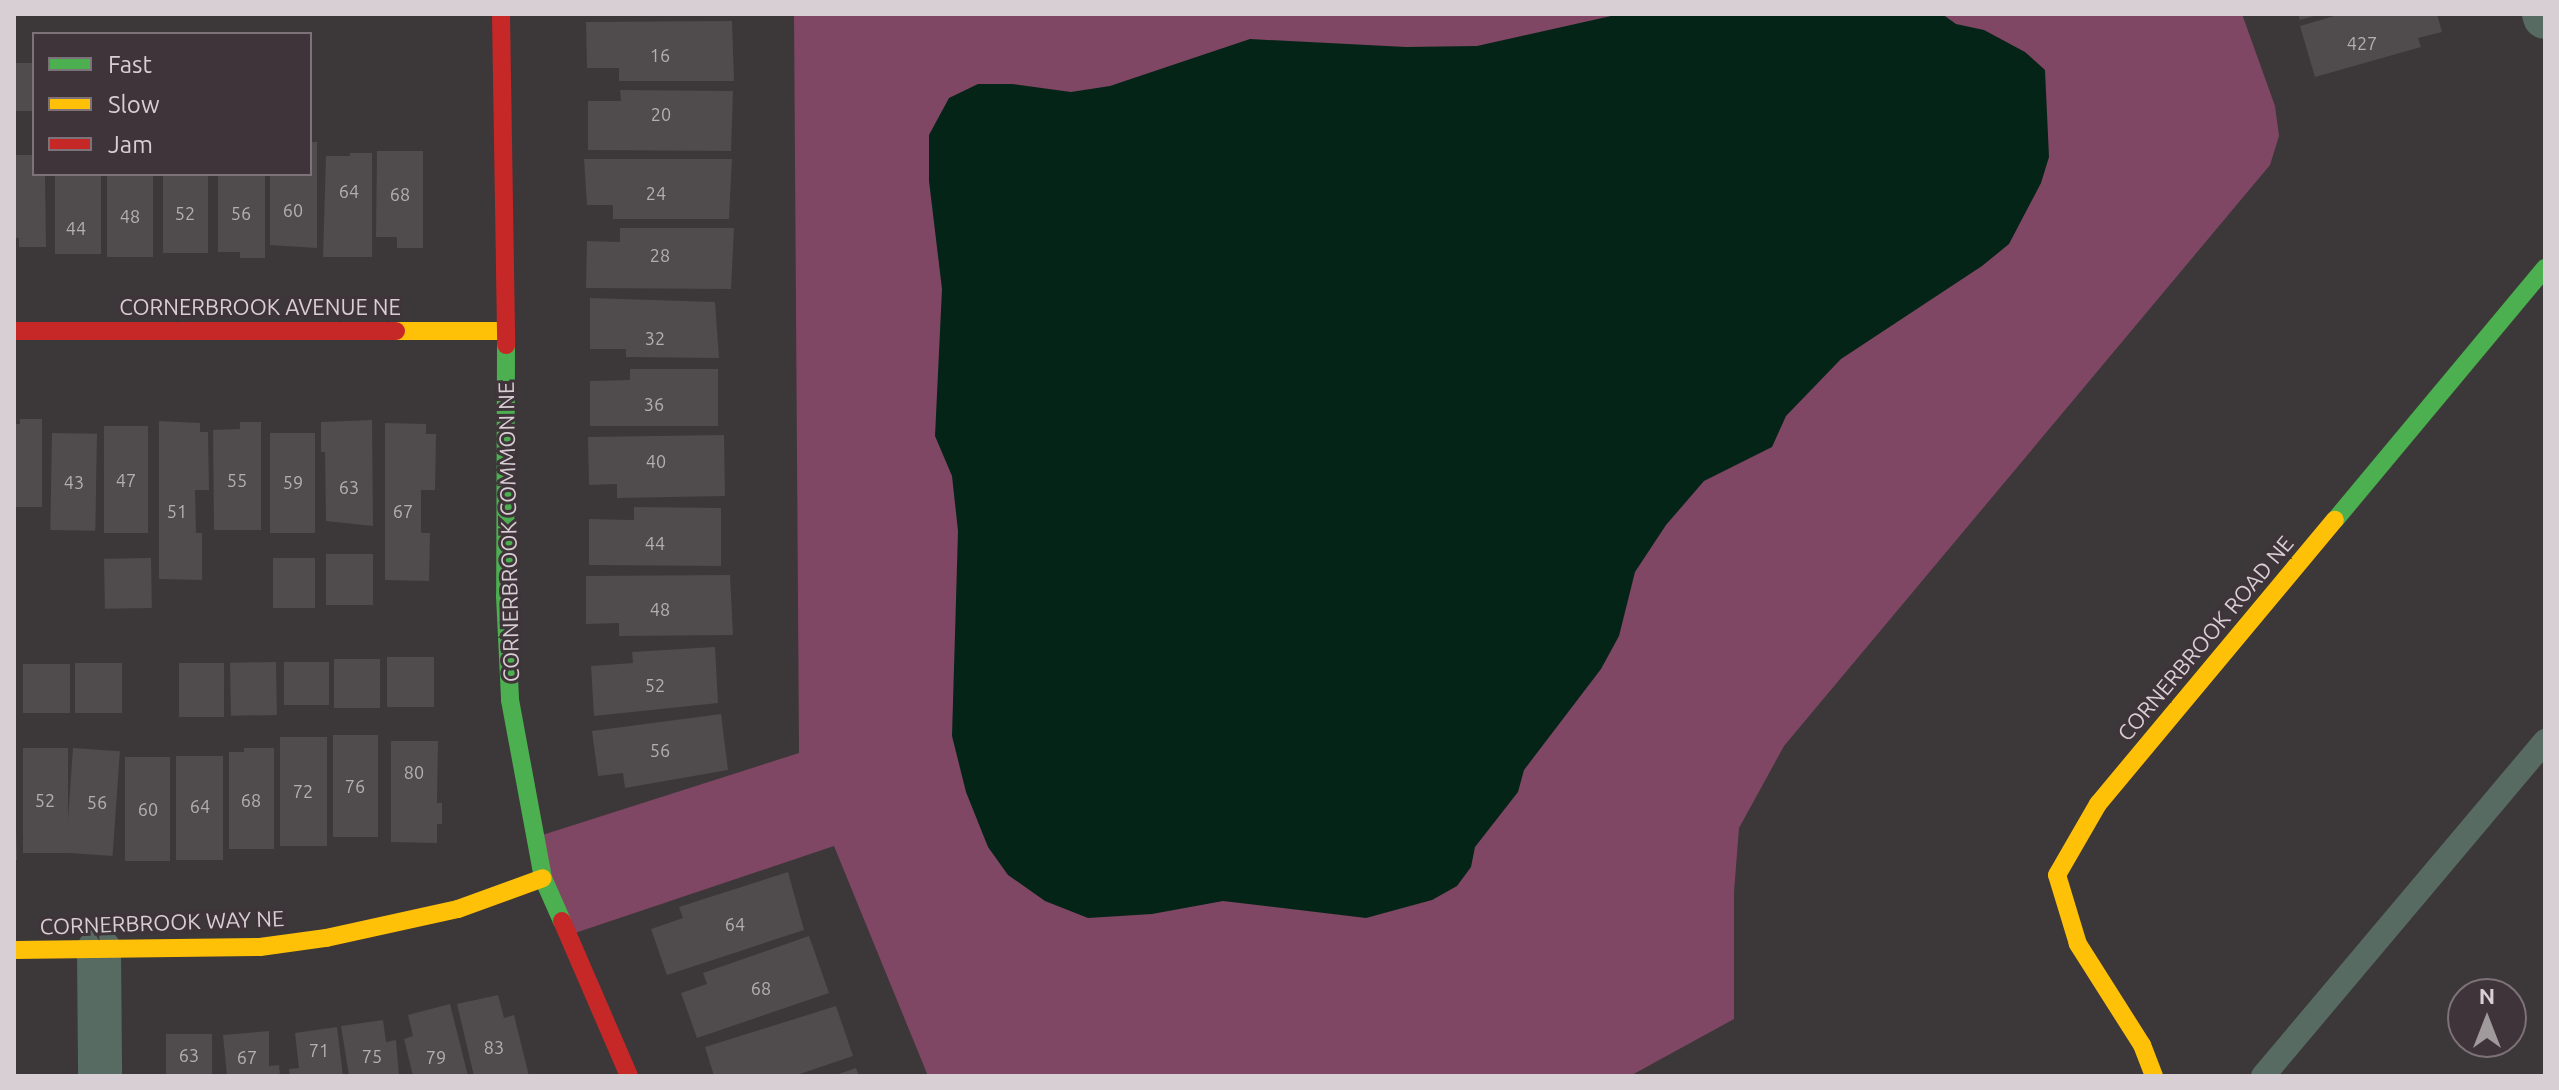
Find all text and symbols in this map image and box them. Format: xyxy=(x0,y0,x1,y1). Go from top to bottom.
legend xyxy=(32,32,312,176)
house number: 427 xyxy=(2347,32,2377,54)
house number: 16 xyxy=(650,44,670,66)
text: Fast xyxy=(108,51,152,78)
text: Slow xyxy=(108,91,160,118)
house number: 20 xyxy=(651,103,671,125)
text: Jam xyxy=(108,131,153,158)
house number: 64 xyxy=(339,180,359,202)
house number: 24 xyxy=(646,182,666,204)
house number: 68 xyxy=(390,183,410,205)
house number: 60 xyxy=(283,199,303,221)
house number: 52 xyxy=(175,202,195,224)
house number: 56 xyxy=(231,202,251,224)
house number: 48 xyxy=(120,205,140,227)
house number: 44 xyxy=(66,217,86,239)
house number: 28 xyxy=(650,244,670,266)
street label: CORNERBROOK AVENUE NE xyxy=(119,294,401,320)
house number: 32 xyxy=(645,327,665,349)
street label: CORNERBROOK COMMON NE xyxy=(492,382,524,682)
house number: 36 xyxy=(644,393,664,415)
house number: 40 xyxy=(646,450,666,472)
house number: 47 xyxy=(116,469,136,491)
house number: 55 xyxy=(227,469,247,491)
house number: 43 xyxy=(64,471,84,493)
house number: 59 xyxy=(283,471,303,493)
house number: 63 xyxy=(339,476,359,498)
house number: 51 xyxy=(167,500,187,522)
house number: 67 xyxy=(393,500,413,522)
street label: CORNERBROOK ROAD NE xyxy=(2111,530,2299,746)
house number: 44 xyxy=(645,532,665,554)
house number: 48 xyxy=(650,598,670,620)
house number: 52 xyxy=(645,674,665,696)
house number: 56 xyxy=(650,739,670,761)
house number: 80 xyxy=(404,761,424,783)
house number: 76 xyxy=(345,775,365,797)
house number: 72 xyxy=(293,780,313,802)
house number: 52 xyxy=(35,789,55,811)
house number: 68 xyxy=(241,789,261,811)
house number: 56 xyxy=(87,791,107,813)
house number: 64 xyxy=(190,795,210,817)
house number: 60 xyxy=(138,798,158,820)
street label: CORNERBROOK WAY NE xyxy=(39,905,285,939)
house number: 64 xyxy=(725,913,745,935)
house number: 68 xyxy=(751,977,771,999)
north arrow xyxy=(2447,978,2527,1058)
text: N xyxy=(2479,983,2495,1008)
house number: 83 xyxy=(484,1036,504,1058)
house number: 71 xyxy=(309,1039,329,1061)
house number: 63 xyxy=(179,1044,199,1066)
house number: 75 xyxy=(362,1045,382,1067)
house number: 67 xyxy=(237,1046,257,1068)
house number: 79 xyxy=(426,1046,446,1068)

